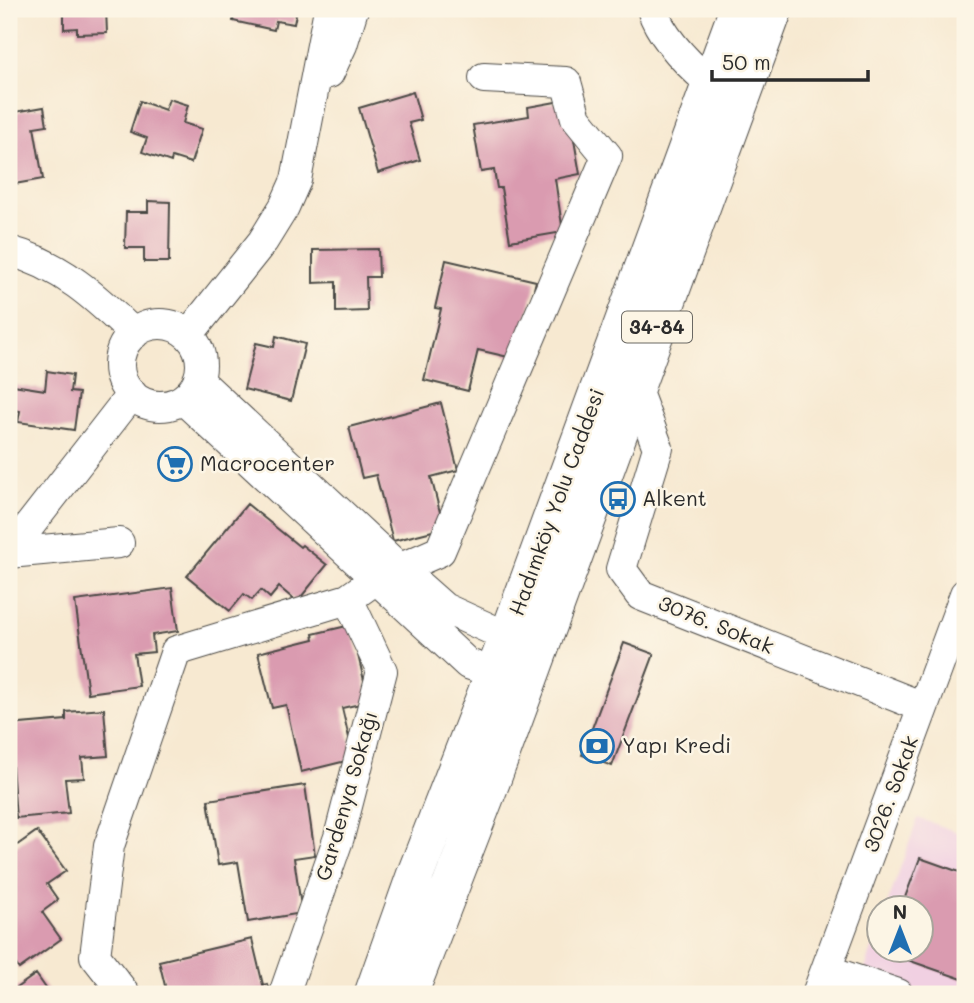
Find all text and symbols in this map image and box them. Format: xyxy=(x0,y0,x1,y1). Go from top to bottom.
scale bar xyxy=(712,38,867,82)
text: 50 m xyxy=(722,48,771,75)
road number: 34-84 xyxy=(622,312,692,342)
street label: Hadımköy Yolu Caddesi xyxy=(502,384,609,619)
supermarket icon: Macrocenter xyxy=(156,445,194,483)
place label: Macrocenter xyxy=(200,449,335,476)
bus stop icon: Alkent xyxy=(599,480,637,518)
place label: Alkent xyxy=(642,484,707,511)
street label: 3076. Sokak xyxy=(655,588,778,659)
street label: Gardenya Sokağı xyxy=(308,708,383,884)
bank icon: Yapı Kredi xyxy=(578,727,616,765)
place label: Yapı Kredi xyxy=(622,731,731,758)
street label: 3026. Sokak xyxy=(856,731,923,856)
north arrow xyxy=(866,894,936,964)
text: N xyxy=(893,899,907,924)

